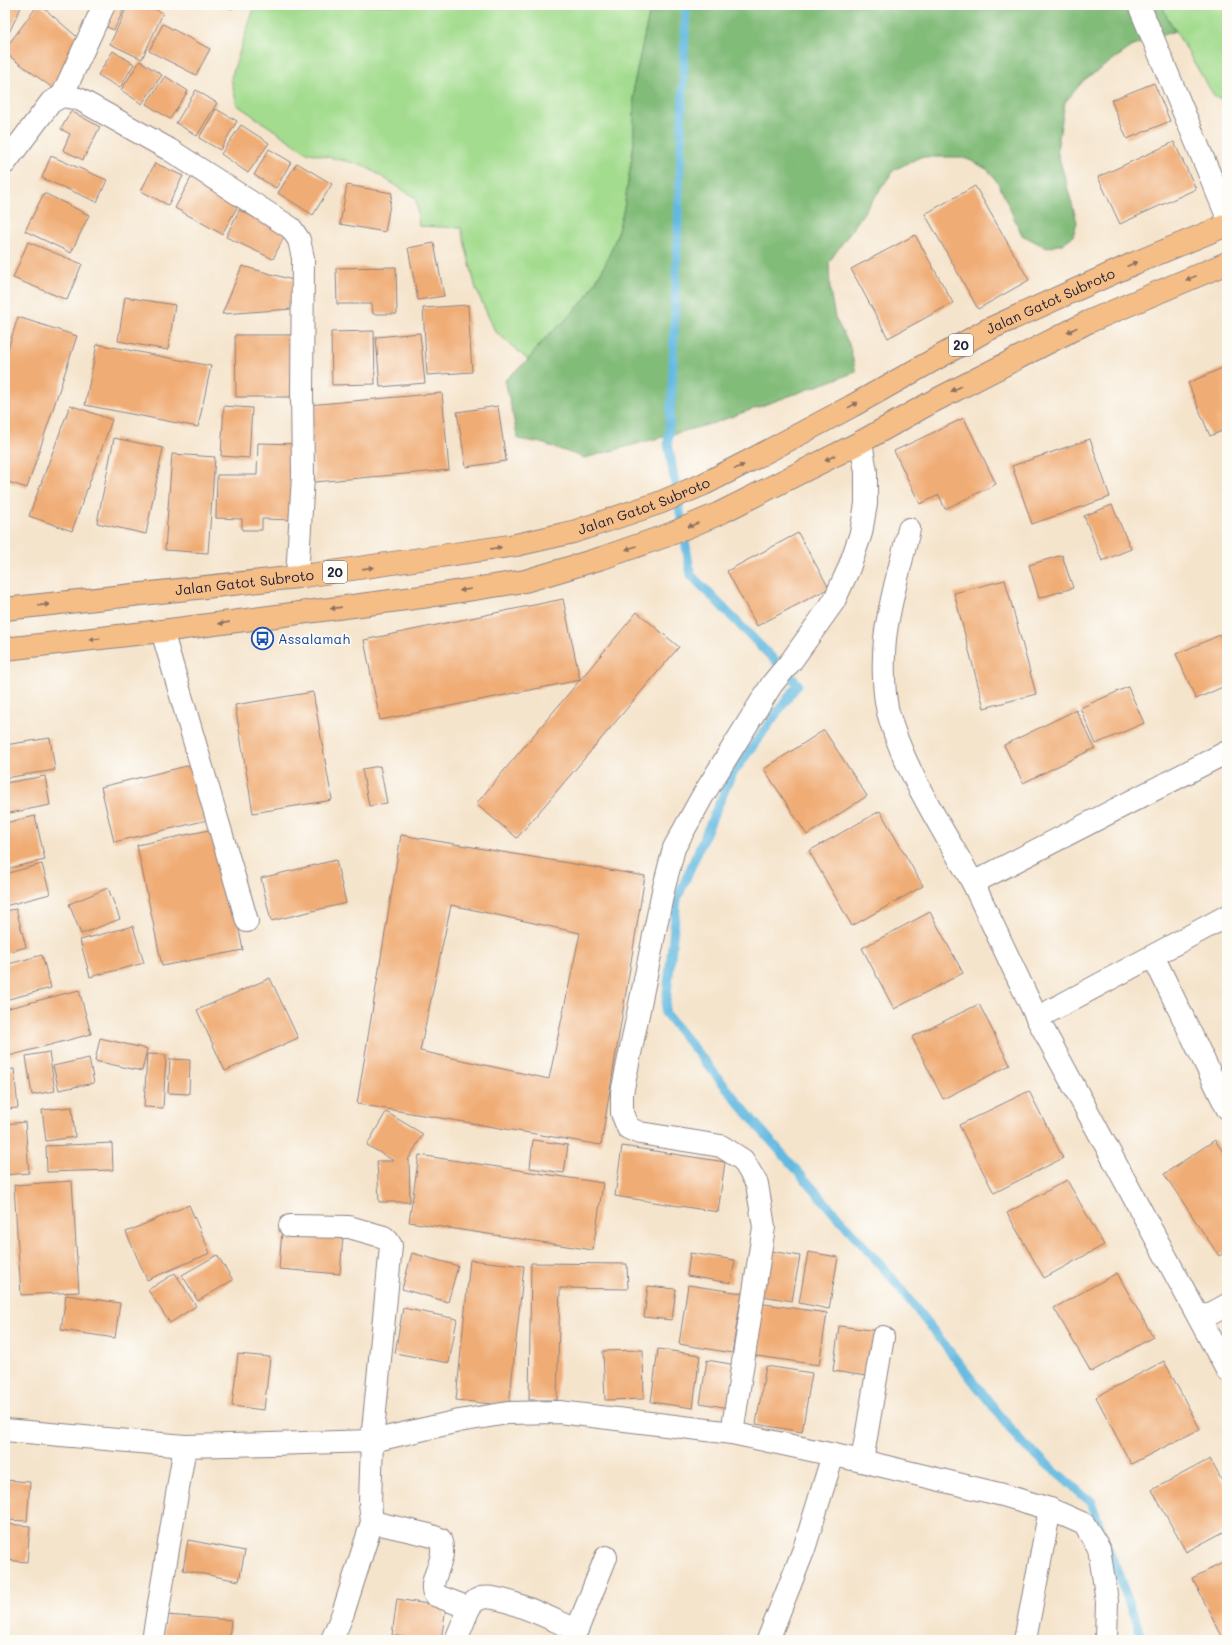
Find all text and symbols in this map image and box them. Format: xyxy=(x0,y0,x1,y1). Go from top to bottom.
one-way arrow xyxy=(1126,261,1137,267)
street label: Jalan Gatot Subroto xyxy=(983,263,1118,338)
one-way arrow xyxy=(1184,275,1196,281)
one-way arrow xyxy=(1066,327,1078,333)
road number: 20 xyxy=(949,334,973,356)
one-way arrow xyxy=(950,386,962,392)
one-way arrow xyxy=(847,402,859,408)
one-way arrow xyxy=(824,455,835,461)
one-way arrow xyxy=(733,463,745,470)
street label: Jalan Gatot Subroto xyxy=(575,473,713,539)
one-way arrow xyxy=(687,522,699,528)
one-way arrow xyxy=(490,545,502,551)
one-way arrow xyxy=(625,545,637,551)
road number: 20 xyxy=(323,561,347,583)
street label: Jalan Gatot Subroto xyxy=(174,565,315,599)
one-way arrow xyxy=(362,565,374,571)
one-way arrow xyxy=(459,587,471,593)
one-way arrow xyxy=(38,601,50,608)
one-way arrow xyxy=(330,605,342,611)
one-way arrow xyxy=(218,620,230,626)
bus stop icon: Assalamah xyxy=(249,626,275,652)
place label: Assalamah xyxy=(278,629,350,648)
one-way arrow xyxy=(89,636,101,642)

